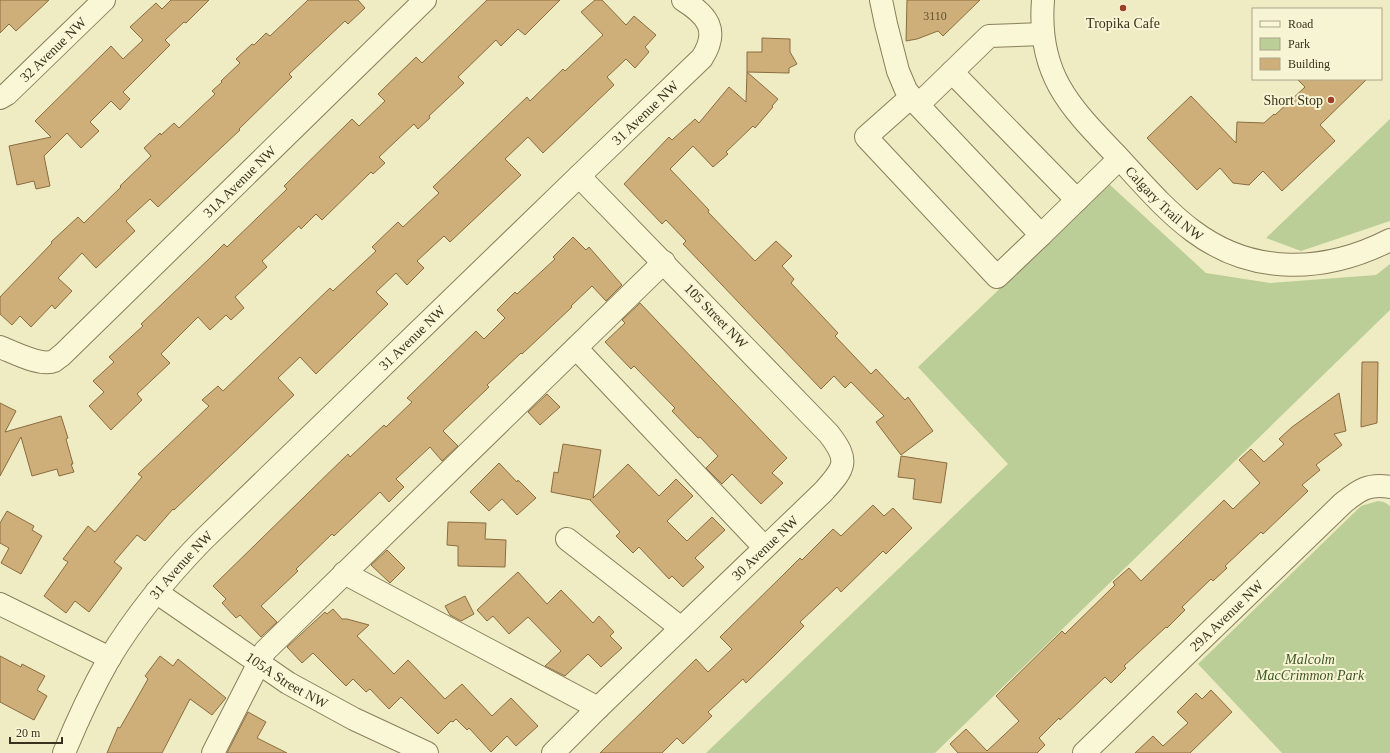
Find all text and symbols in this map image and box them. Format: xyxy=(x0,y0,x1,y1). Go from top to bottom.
marker: Tropika Cafe xyxy=(1118,3,1128,13)
legend xyxy=(1252,8,1382,80)
house number: 3110 xyxy=(923,9,947,23)
street label: 32 Avenue NW xyxy=(17,14,90,85)
place label: Tropika Cafe xyxy=(1086,16,1160,31)
text: Road xyxy=(1288,17,1313,31)
text: Park xyxy=(1288,37,1310,51)
text: Building xyxy=(1288,57,1330,71)
street label: 31 Avenue NW xyxy=(609,77,682,148)
place label: Short Stop xyxy=(1263,93,1323,108)
marker: Short Stop xyxy=(1326,95,1336,105)
street label: 31A Avenue NW xyxy=(200,142,279,220)
street label: Calgary Trail NW xyxy=(1123,163,1207,244)
street label: 105 Street NW xyxy=(681,281,751,352)
street label: 31 Avenue NW xyxy=(376,302,449,373)
street label: 30 Avenue NW xyxy=(729,512,802,583)
street label: 31 Avenue NW xyxy=(147,527,216,602)
street label: 29A Avenue NW xyxy=(1187,576,1267,654)
street label: 105A Street NW xyxy=(243,649,331,711)
park label: Malcolm MacCrimmon Park xyxy=(1255,652,1365,683)
scale bar xyxy=(10,719,62,745)
text: 20 m xyxy=(16,726,41,740)

